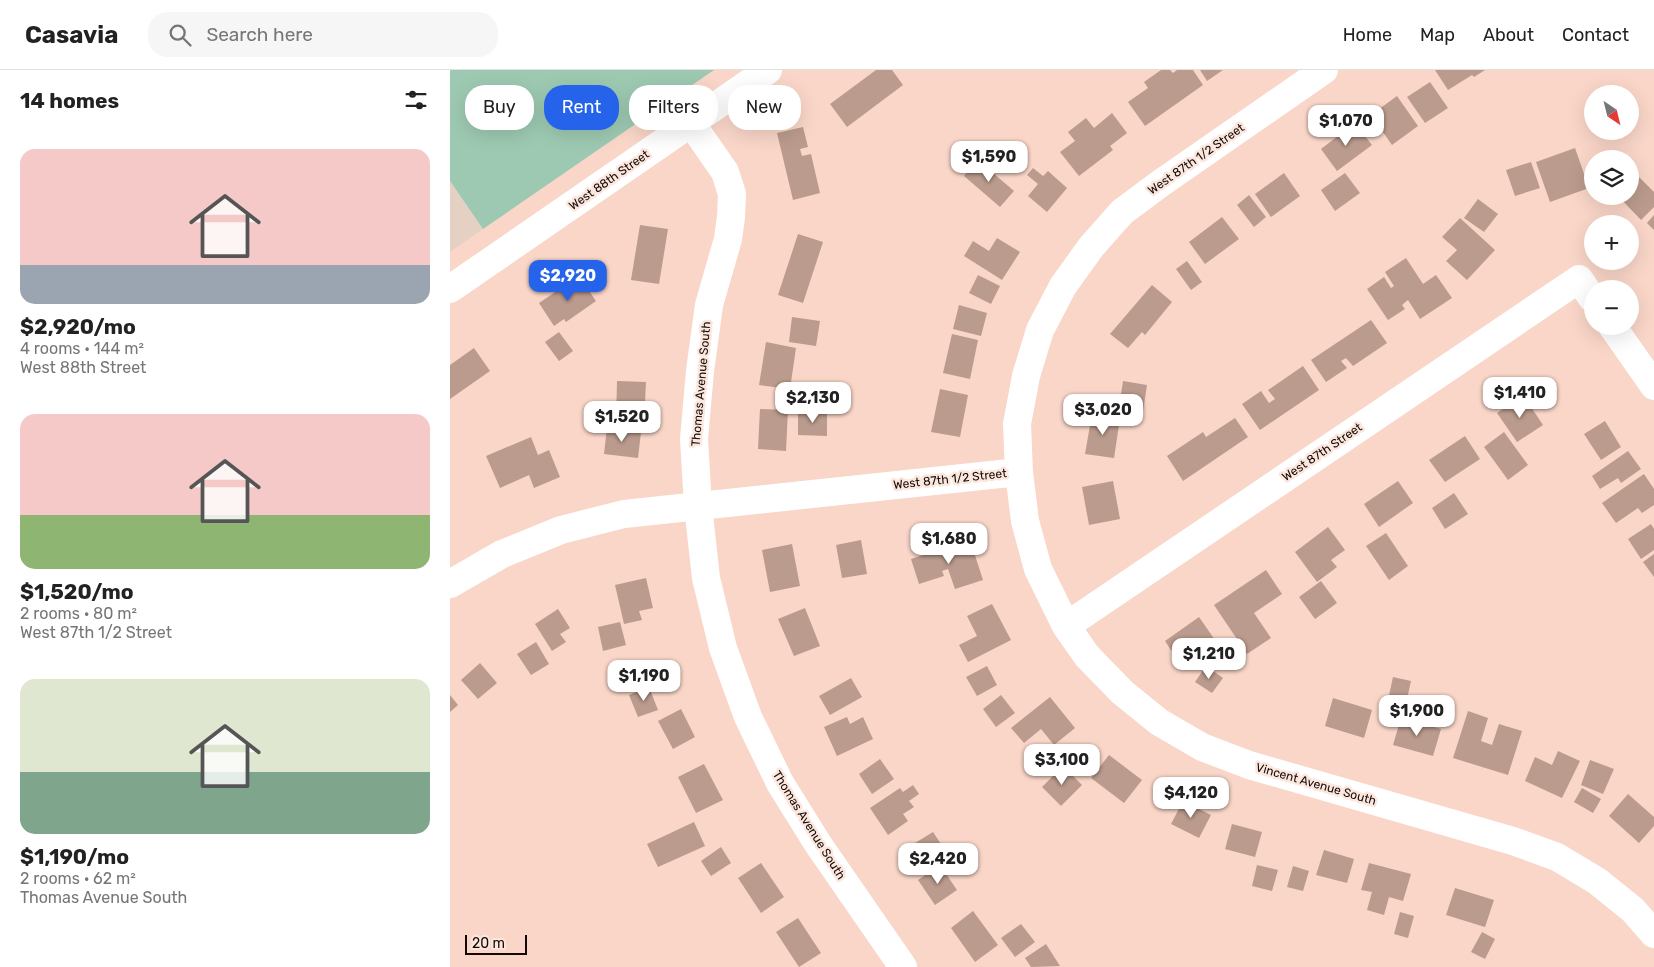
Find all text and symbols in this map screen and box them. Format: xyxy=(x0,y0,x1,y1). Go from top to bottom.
search box xyxy=(148,12,498,57)
text: Casavia xyxy=(25,21,118,49)
icon: search xyxy=(166,21,194,49)
text: Search here xyxy=(206,23,313,46)
text: Home xyxy=(1343,24,1392,46)
text: Map xyxy=(1420,24,1455,46)
text: About xyxy=(1483,24,1534,46)
text: Contact xyxy=(1562,24,1629,46)
chip: Buy xyxy=(465,85,534,130)
chip: Rent xyxy=(544,85,619,130)
chip: Filters xyxy=(629,85,718,130)
chip: New xyxy=(728,85,801,130)
north arrow xyxy=(1584,85,1639,140)
map controls xyxy=(1584,85,1639,335)
icon: filters xyxy=(402,86,430,114)
text: 14 homes xyxy=(20,88,119,113)
pin: $1,070 xyxy=(1305,104,1387,147)
text: $1,070 xyxy=(1319,111,1373,130)
street label: West 87th 1/2 Street xyxy=(1145,120,1247,197)
pin: $1,590 xyxy=(948,140,1030,183)
street label: West 88th Street xyxy=(566,147,652,213)
text: $1,590 xyxy=(962,147,1016,166)
button: layers xyxy=(1584,150,1639,205)
icon: home xyxy=(180,181,270,271)
button: + xyxy=(1584,215,1639,270)
pin: $2,920 xyxy=(527,260,609,302)
text: $2,920 xyxy=(540,266,596,285)
button: − xyxy=(1584,280,1639,335)
text: $2,920/mo xyxy=(20,314,136,339)
street label: Thomas Avenue South xyxy=(689,321,713,447)
text: 4 rooms · 144 m² xyxy=(20,339,144,358)
text: West 88th Street xyxy=(20,358,146,377)
pin: $1,410 xyxy=(1479,376,1561,419)
pin: $2,130 xyxy=(772,382,854,424)
text: $1,410 xyxy=(1494,383,1546,402)
text: $2,130 xyxy=(786,388,840,407)
pin: $3,020 xyxy=(1062,394,1144,436)
pin: $1,520 xyxy=(581,400,663,443)
text: $3,020 xyxy=(1074,400,1132,419)
text: $1,520 xyxy=(595,407,649,426)
street label: West 87th Street xyxy=(1279,420,1365,484)
icon: home xyxy=(180,446,270,536)
street label: West 87th 1/2 Street xyxy=(893,466,1008,492)
pin: $1,680 xyxy=(908,522,990,565)
text: $1,680 xyxy=(921,529,977,548)
text: $1,520/mo xyxy=(20,579,134,604)
text: 2 rooms · 80 m² xyxy=(20,604,137,623)
text: West 87th 1/2 Street xyxy=(20,623,172,642)
pin: $1,210 xyxy=(1168,638,1250,680)
text: $1,210 xyxy=(1183,644,1235,663)
pin: $1,190 xyxy=(603,660,685,702)
text: $1,190 xyxy=(618,666,670,685)
pin: $1,900 xyxy=(1376,694,1458,737)
text: $1,900 xyxy=(1390,701,1444,720)
icon: home xyxy=(180,711,270,801)
pin: $3,100 xyxy=(1021,744,1103,786)
text: $3,100 xyxy=(1035,750,1089,769)
street label: Vincent Avenue South xyxy=(1254,760,1378,808)
street label: Thomas Avenue South xyxy=(770,768,848,882)
pin: $4,120 xyxy=(1150,776,1232,819)
text: $4,120 xyxy=(1164,783,1218,802)
pin: $2,420 xyxy=(897,842,979,885)
text: $1,190/mo xyxy=(20,844,129,869)
text: $2,420 xyxy=(909,849,967,868)
text: 2 rooms · 62 m² xyxy=(20,869,136,888)
text: Thomas Avenue South xyxy=(20,888,187,907)
scale bar xyxy=(465,932,528,955)
text: 20 m xyxy=(472,935,505,952)

